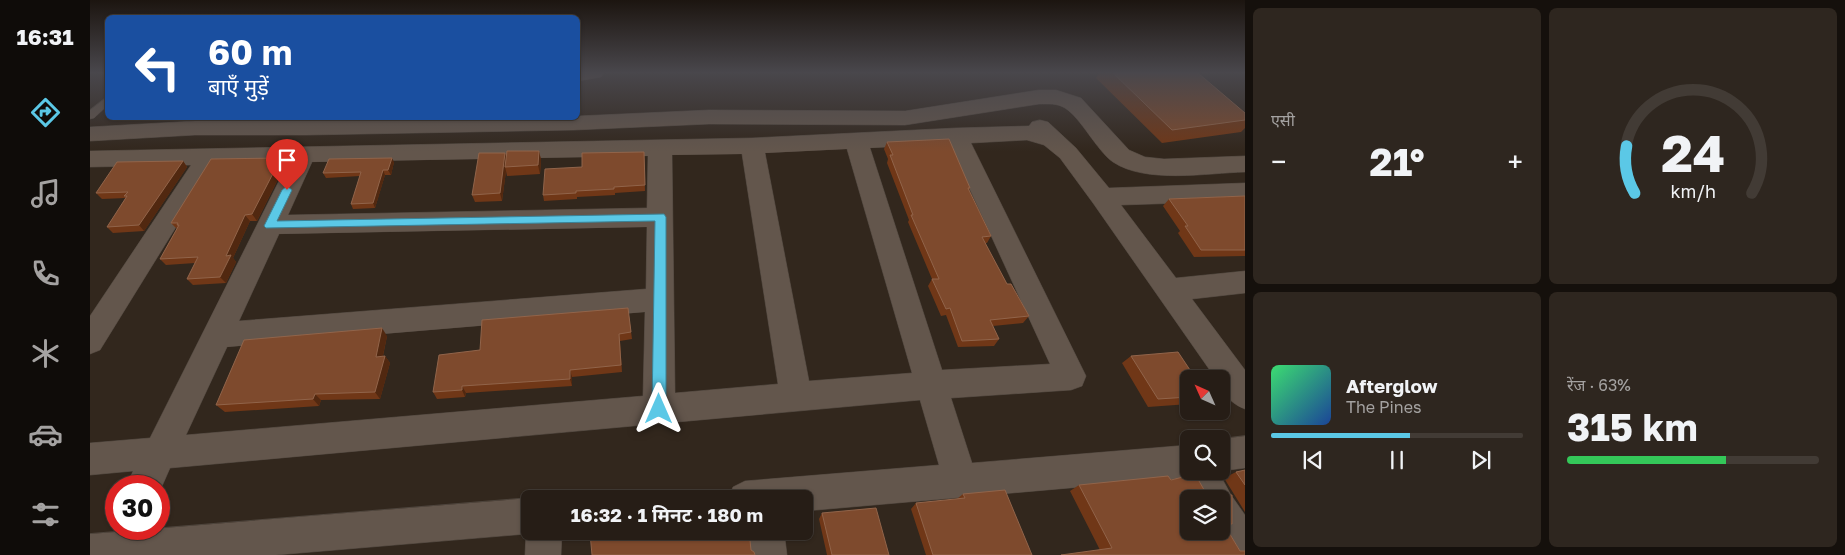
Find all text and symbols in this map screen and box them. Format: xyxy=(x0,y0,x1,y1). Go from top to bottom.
text: 16:31 xyxy=(16,23,74,50)
text: 60 m xyxy=(208,31,292,73)
icon: left xyxy=(125,35,190,100)
text: बाएँ मुड़ें xyxy=(208,73,269,100)
icon: directions xyxy=(28,95,63,130)
text: एसी xyxy=(1271,110,1295,130)
text: 24 xyxy=(1661,121,1725,183)
pin xyxy=(266,139,308,190)
text: 21° xyxy=(1370,139,1425,184)
text: − xyxy=(1271,145,1286,178)
text: + xyxy=(1508,145,1523,178)
icon: arrive xyxy=(273,146,301,174)
icon: music xyxy=(28,176,63,211)
text: km/h xyxy=(1670,180,1716,202)
icon: phone xyxy=(28,256,63,291)
icon: climate xyxy=(28,336,63,371)
north arrow xyxy=(1180,370,1230,420)
map controls xyxy=(1180,370,1230,540)
text: Afterglow xyxy=(1346,374,1437,397)
text: रेंज · 63% xyxy=(1567,375,1631,395)
position arrow xyxy=(632,382,684,434)
text: The Pines xyxy=(1346,397,1421,417)
text: 315 km xyxy=(1567,404,1698,449)
icon: car xyxy=(28,417,63,452)
button: search xyxy=(1180,430,1230,480)
icon: previous xyxy=(1299,446,1327,474)
icon: pause xyxy=(1383,446,1411,474)
icon: next xyxy=(1467,446,1495,474)
speed limit sign: 30 xyxy=(105,475,170,540)
button: layers xyxy=(1180,490,1230,540)
icon: filters xyxy=(28,497,63,532)
text: 16:32 · 1 मिनट · 180 m xyxy=(571,503,763,526)

